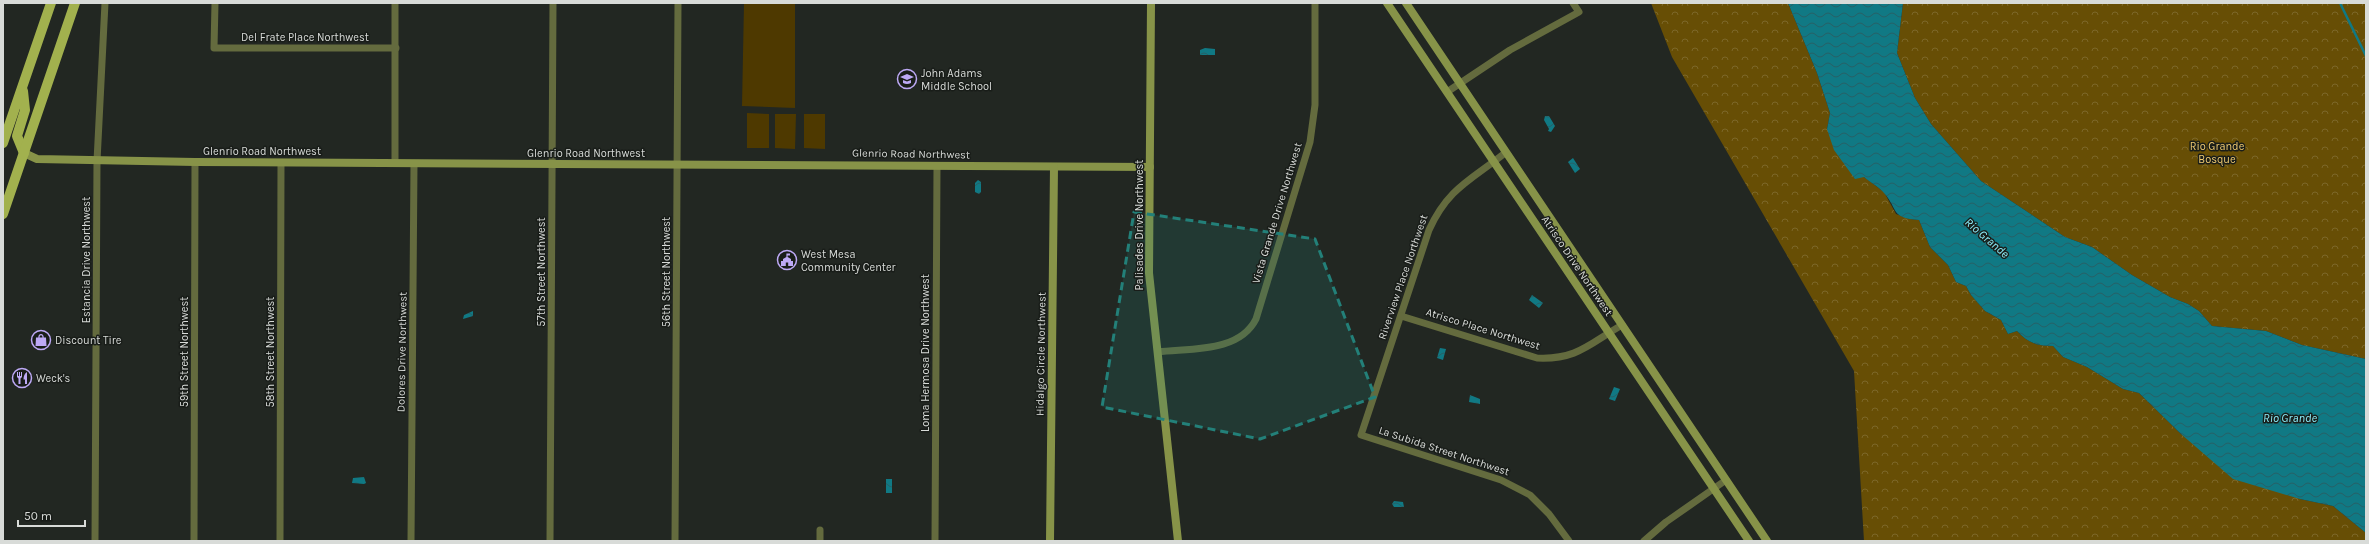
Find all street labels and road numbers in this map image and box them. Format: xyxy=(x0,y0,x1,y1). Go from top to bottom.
street label: Del Frate Place Northwest xyxy=(241,31,369,44)
street label: Vista Grande Drive Northwest xyxy=(1249,141,1305,285)
street label: Glenrio Road Northwest xyxy=(203,145,321,158)
street label: Glenrio Road Northwest xyxy=(852,146,970,162)
street label: Glenrio Road Northwest xyxy=(527,147,645,160)
street label: Palisades Drive Northwest xyxy=(1133,159,1146,291)
street label: Estancia Drive Northwest xyxy=(80,197,93,323)
street label: Riverview Place Northwest xyxy=(1375,213,1431,341)
street label: Atrisco Drive Northwest xyxy=(1539,213,1615,319)
street label: 57th Street Northwest xyxy=(535,217,548,327)
street label: 56th Street Northwest xyxy=(660,217,673,327)
street label: Loma Hermosa Drive Northwest xyxy=(919,274,932,432)
street label: Dolores Drive Northwest xyxy=(394,292,410,412)
street label: Hidalgo Circle Northwest xyxy=(1033,292,1049,416)
street label: 59th Street Northwest xyxy=(178,297,191,407)
street label: 58th Street Northwest xyxy=(264,297,277,408)
street label: Atrisco Place Northwest xyxy=(1424,305,1542,353)
street label: La Subida Street Northwest xyxy=(1377,424,1511,478)

